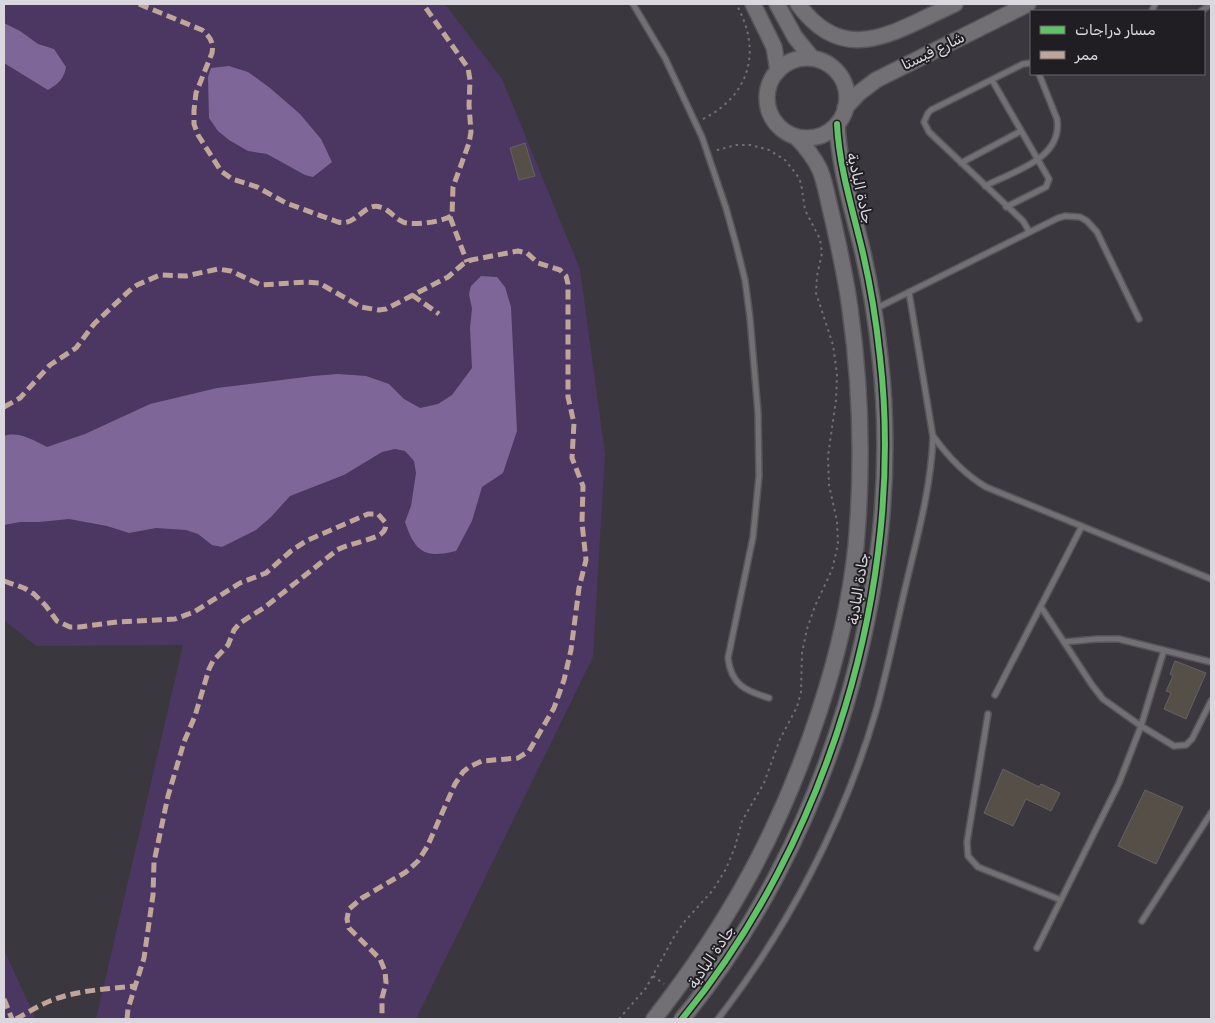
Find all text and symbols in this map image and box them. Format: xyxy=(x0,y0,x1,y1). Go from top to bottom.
legend xyxy=(1030,10,1205,75)
text: مسار دراجات xyxy=(1075,21,1156,39)
street label: شارع فيستا xyxy=(899,28,968,76)
text: ممر xyxy=(1074,46,1098,64)
street label: جادة البادية xyxy=(843,151,877,225)
street label: جادة البادية xyxy=(843,552,873,626)
street label: جادة البادية xyxy=(683,922,739,992)

